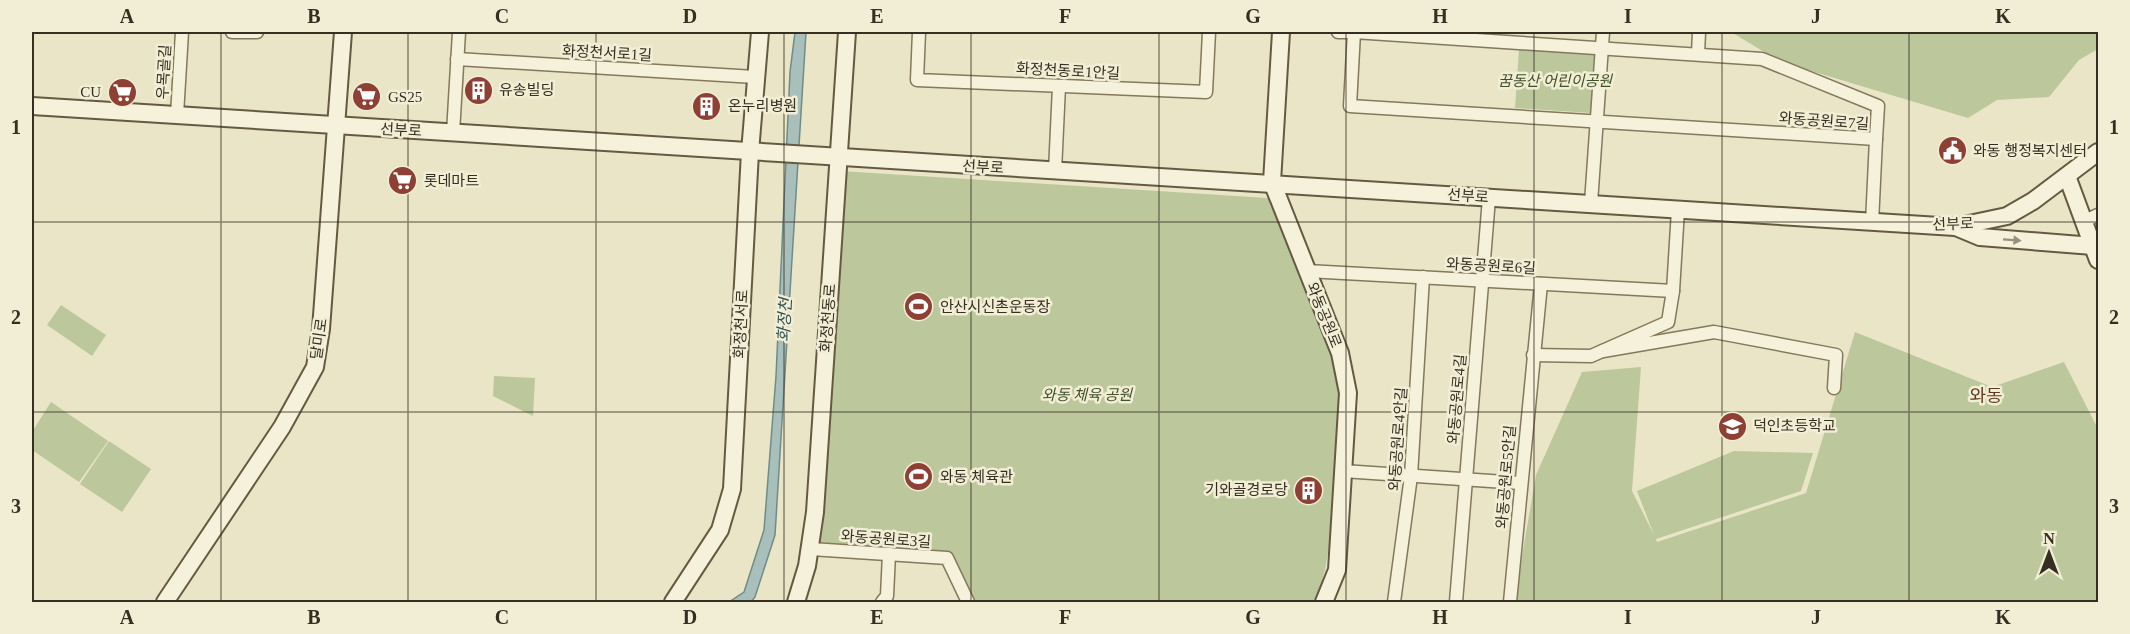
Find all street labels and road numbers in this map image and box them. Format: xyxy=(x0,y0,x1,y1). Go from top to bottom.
street label: 화정천서로1길 xyxy=(561,42,653,63)
street label: 우목골길 xyxy=(155,44,173,100)
street label: 화정천동로1안길 xyxy=(1016,59,1120,82)
street label: 와동공원로7길 xyxy=(1778,110,1870,132)
street label: 선부로 xyxy=(380,121,422,139)
street label: 선부로 xyxy=(962,158,1004,176)
street label: 선부로 xyxy=(1447,187,1489,205)
street label: 선부로 xyxy=(1932,215,1974,233)
street label: 와동공원로6길 xyxy=(1445,256,1537,276)
street label: 와동공원로 xyxy=(1304,280,1344,350)
street label: 화정천동로 xyxy=(817,283,838,353)
street label: 화정천서로 xyxy=(730,289,751,359)
street label: 달미로 xyxy=(308,317,330,361)
street label: 와동공원로4길 xyxy=(1445,353,1469,445)
street label: 와동공원로4안길 xyxy=(1386,387,1410,491)
street label: 와동공원로5안길 xyxy=(1493,424,1519,530)
street label: 와동공원로3길 xyxy=(840,528,932,550)

